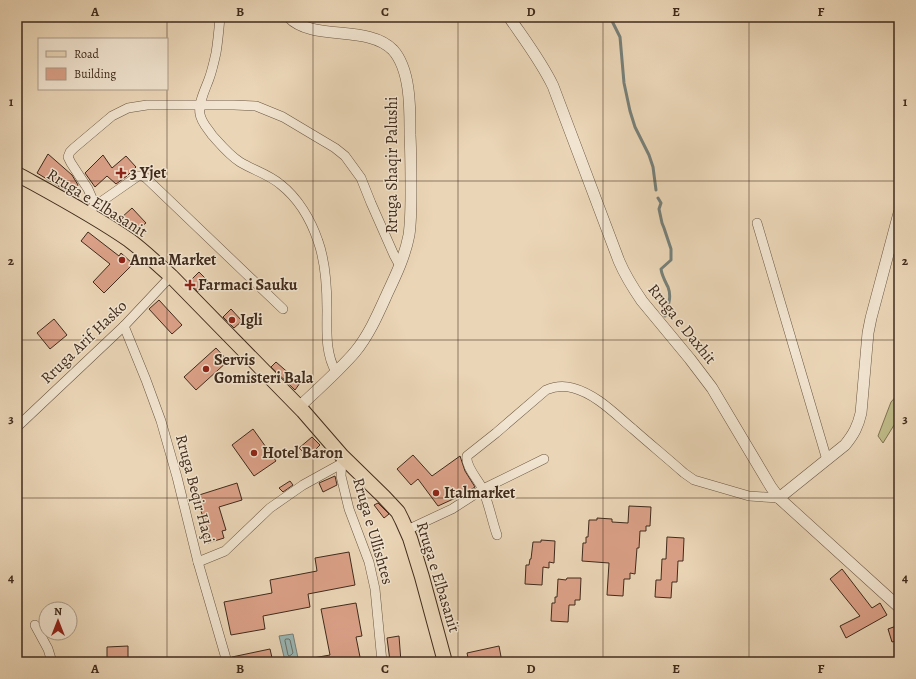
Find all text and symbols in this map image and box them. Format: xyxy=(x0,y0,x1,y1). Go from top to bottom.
text: A xyxy=(90,3,100,20)
text: B xyxy=(236,3,244,20)
text: C xyxy=(381,3,389,20)
text: D xyxy=(526,3,536,20)
text: E xyxy=(672,3,680,20)
text: F xyxy=(818,3,825,20)
legend xyxy=(38,38,168,90)
text: Road xyxy=(74,46,100,62)
text: Building xyxy=(74,66,116,82)
text: 1 xyxy=(9,93,14,110)
text: 1 xyxy=(903,93,908,110)
street label: Rruga Shaqir Palushi xyxy=(381,96,403,234)
place label: 3 Yjet xyxy=(130,162,167,184)
street label: Rruga e Elbasanit xyxy=(43,163,151,243)
marker: 3 Yjet xyxy=(115,167,127,179)
place label: Anna Market xyxy=(129,249,217,271)
text: 2 xyxy=(8,252,15,269)
text: 2 xyxy=(902,252,909,269)
marker: Anna Market xyxy=(117,255,127,265)
place label: Farmaci Sauku xyxy=(198,274,298,296)
street label: Rruga e Daxhit xyxy=(643,279,721,369)
marker: Farmaci Sauku xyxy=(185,280,195,290)
street label: Rruga Arif Hasko xyxy=(36,295,132,389)
place label: Igli xyxy=(240,309,263,331)
marker: Igli xyxy=(227,315,237,325)
place label: Servis Gomisteri Bala xyxy=(214,349,314,389)
marker: Servis Gomisteri Bala xyxy=(201,364,211,374)
text: 3 xyxy=(8,410,14,427)
text: 3 xyxy=(902,410,908,427)
street label: Rruga Beqir Haçi xyxy=(170,432,220,546)
place label: Hotel Baron xyxy=(262,442,343,464)
marker: Hotel Baron xyxy=(249,448,259,458)
street label: Rruga e Ullishtes xyxy=(347,475,399,587)
place label: Italmarket xyxy=(444,482,516,504)
marker: Italmarket xyxy=(431,488,441,498)
street label: Rruga e Elbasanit xyxy=(411,519,465,635)
text: 4 xyxy=(8,569,14,586)
text: 4 xyxy=(902,569,908,586)
north arrow xyxy=(38,601,78,641)
text: N xyxy=(54,604,62,619)
text: A xyxy=(90,660,100,677)
text: B xyxy=(236,660,244,677)
text: C xyxy=(381,660,389,677)
text: D xyxy=(526,660,536,677)
text: E xyxy=(672,660,680,677)
text: F xyxy=(818,660,825,677)

